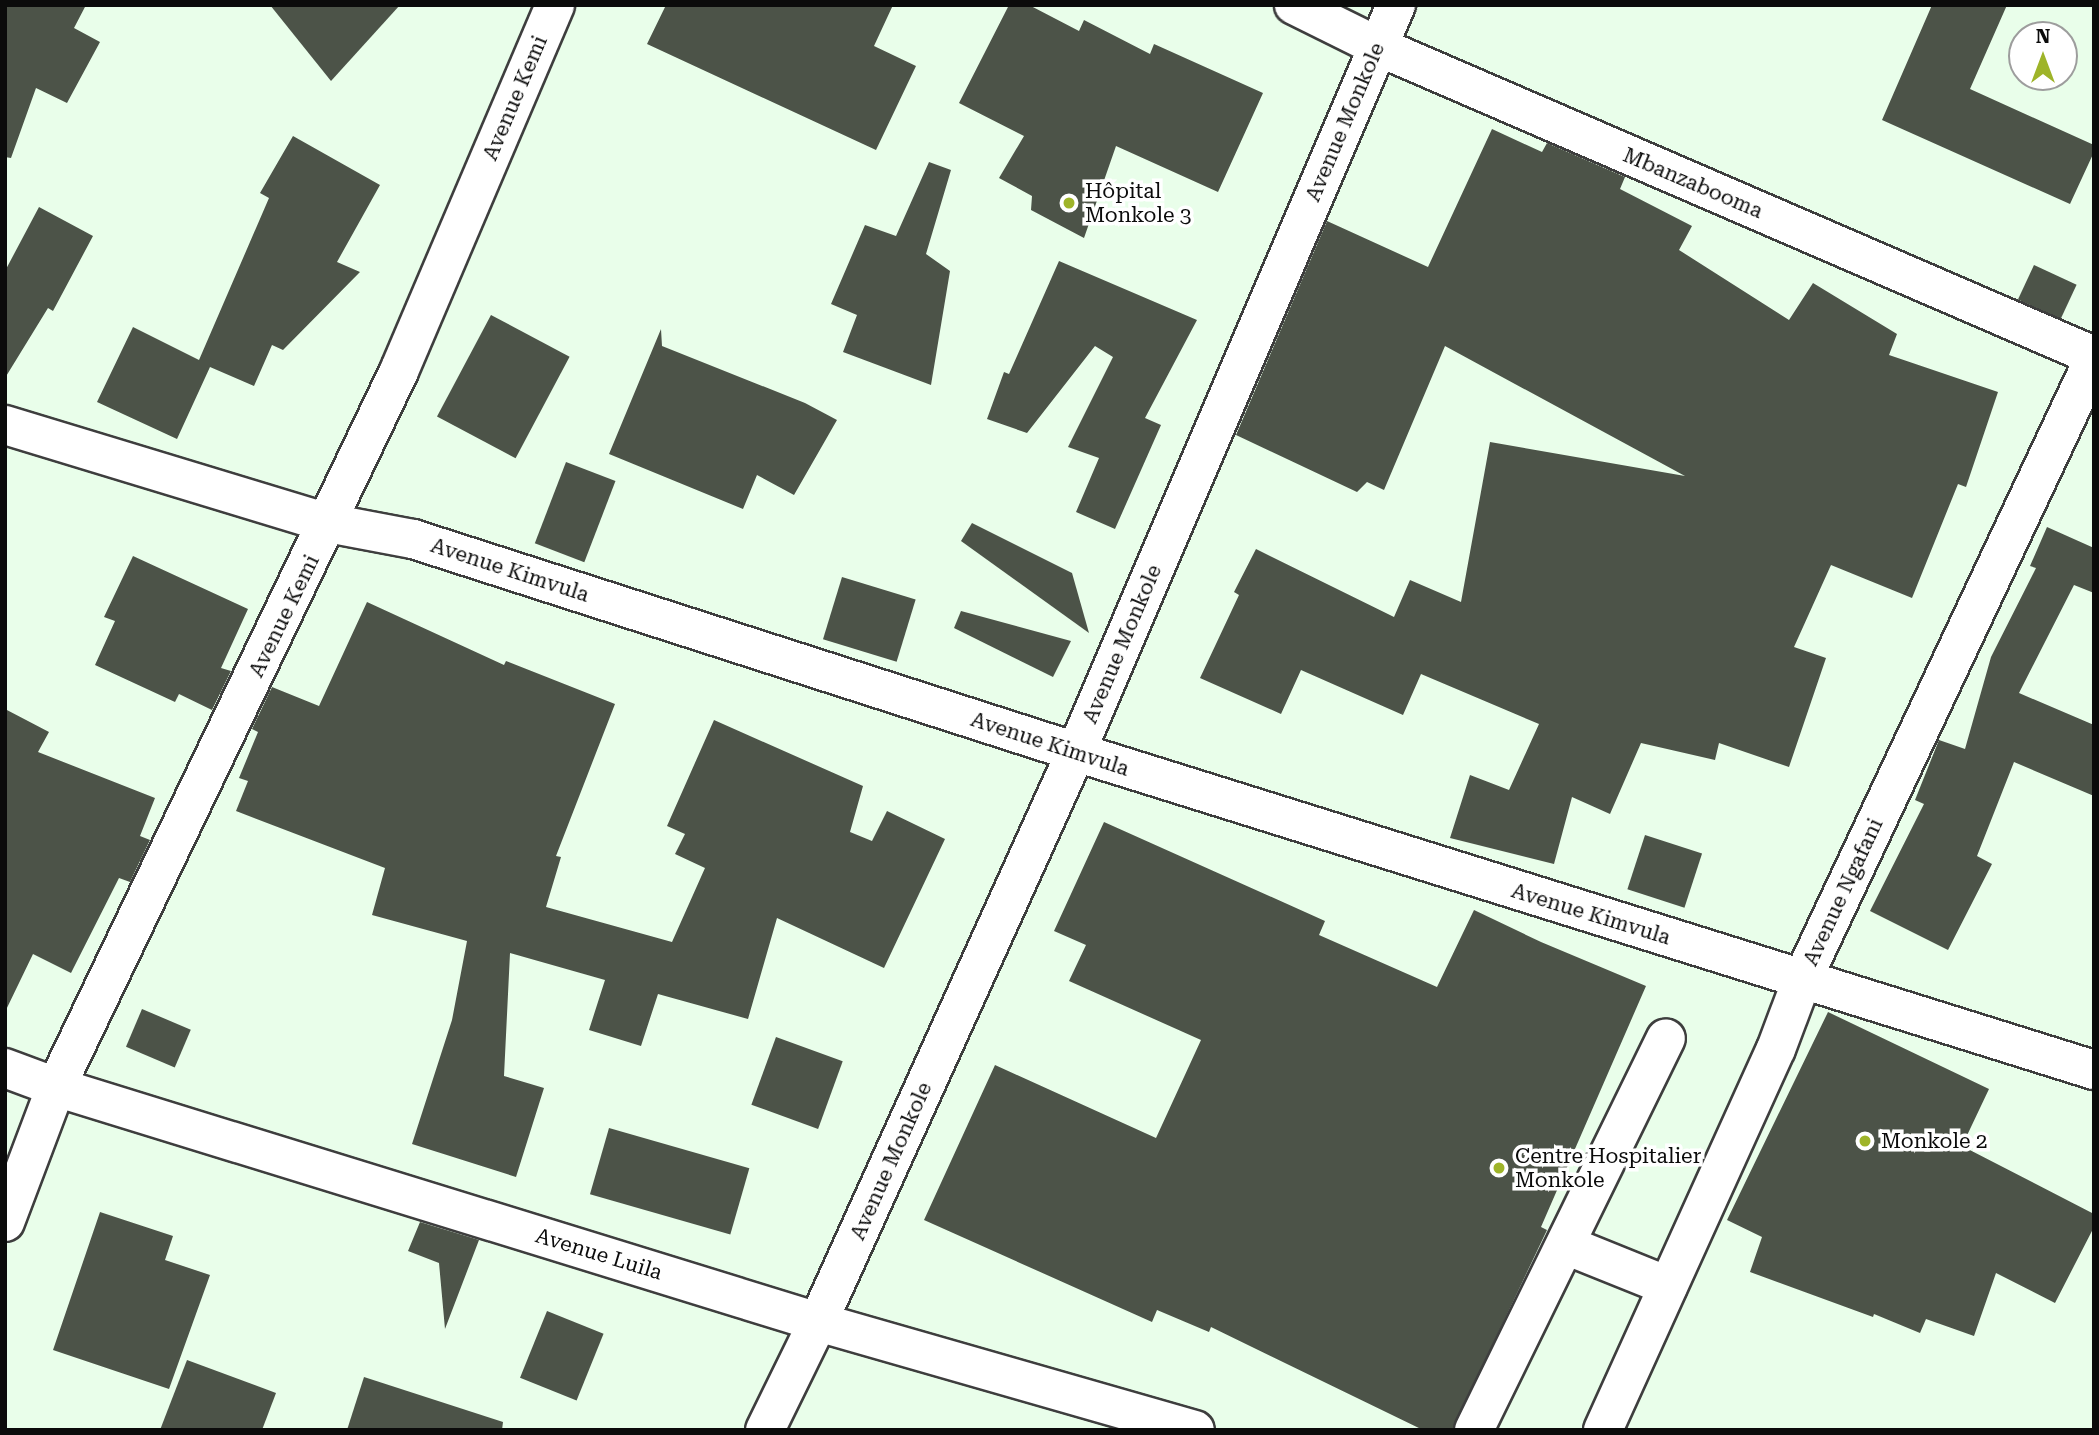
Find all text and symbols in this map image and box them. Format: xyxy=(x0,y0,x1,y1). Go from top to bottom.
north arrow xyxy=(2008,21,2078,91)
text: N xyxy=(2036,25,2050,48)
street label: Avenue Kemi xyxy=(477,32,553,164)
street label: Avenue Monkole xyxy=(1300,39,1390,205)
street label: Mbanzabooma xyxy=(1619,142,1767,224)
place label: Hôpital Monkole 3 xyxy=(1085,178,1192,228)
marker: Hôpital Monkole 3 xyxy=(1059,193,1079,213)
street label: Avenue Kimvula xyxy=(428,533,592,607)
street label: Avenue Kemi xyxy=(244,551,324,681)
street label: Avenue Monkole xyxy=(1077,561,1167,727)
street label: Avenue Kimvula xyxy=(968,707,1132,781)
street label: Avenue Ngafani xyxy=(1798,814,1888,970)
street label: Avenue Kimvula xyxy=(1508,878,1674,950)
street label: Avenue Monkole xyxy=(845,1078,937,1244)
place label: Monkole 2 xyxy=(1881,1128,1988,1154)
marker: Monkole 2 xyxy=(1855,1131,1875,1151)
place label: Centre Hospitalier Monkole xyxy=(1515,1143,1701,1193)
marker: Centre Hospitalier Monkole xyxy=(1489,1158,1509,1178)
street label: Avenue Luila xyxy=(533,1223,665,1285)

